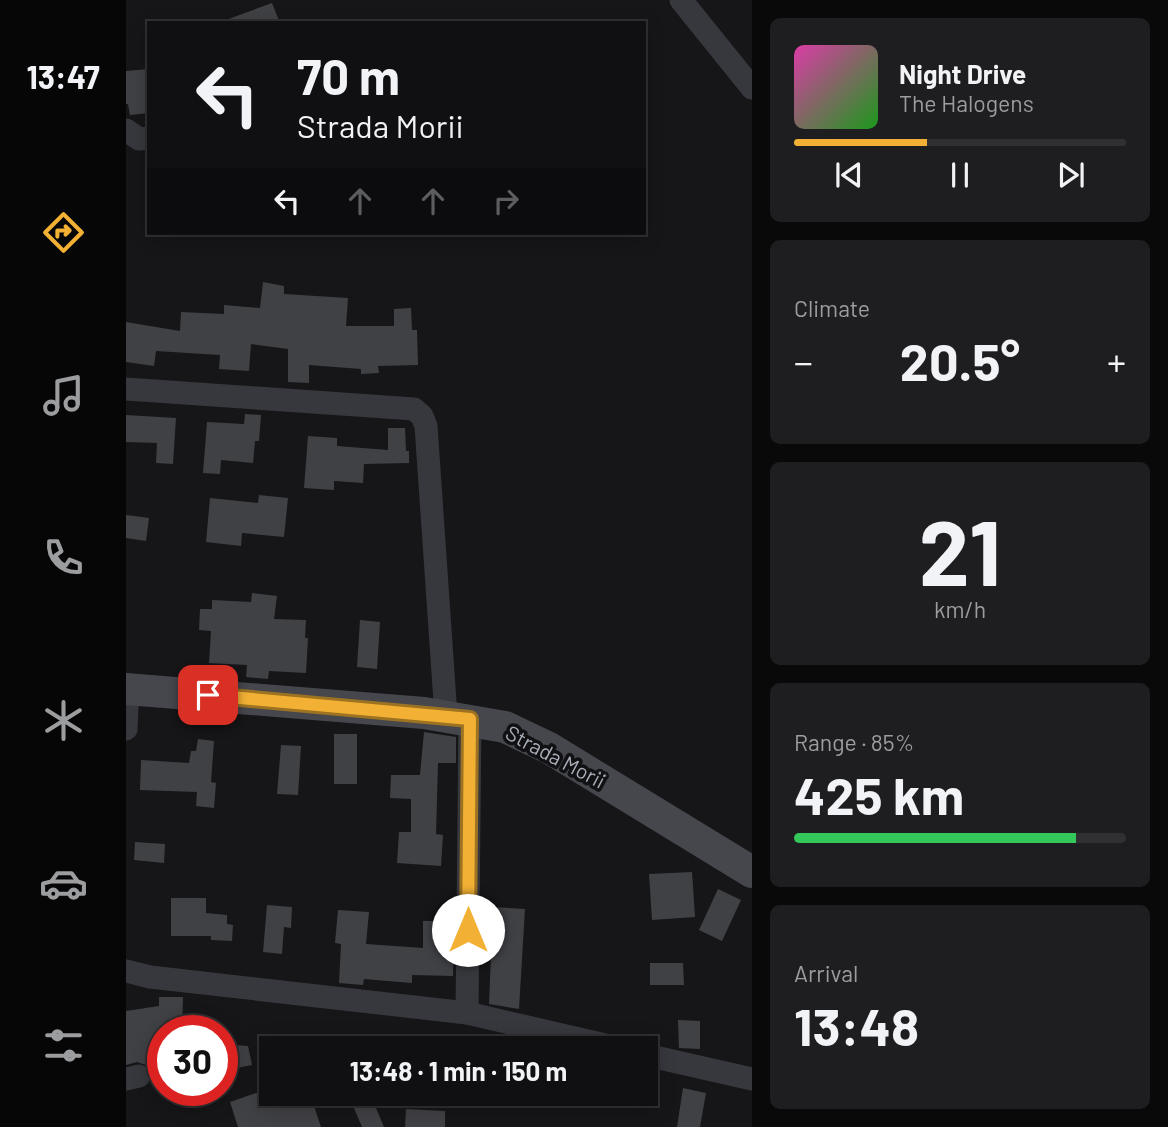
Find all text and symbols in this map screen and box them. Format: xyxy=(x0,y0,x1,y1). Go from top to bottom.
text: 70 m xyxy=(297,46,400,105)
icon: left xyxy=(182,49,273,140)
text: 13:47 xyxy=(26,57,100,95)
text: Night Drive xyxy=(899,58,1026,89)
text: The Halogens xyxy=(899,89,1034,117)
text: Strada Morii xyxy=(297,106,464,144)
icon: previous xyxy=(830,156,868,194)
icon: pause xyxy=(941,156,979,194)
icon: next xyxy=(1052,156,1090,194)
icon: left xyxy=(268,182,306,220)
icon: ahead xyxy=(341,182,379,220)
icon: ahead xyxy=(414,182,452,220)
icon: right xyxy=(487,182,525,220)
icon: directions xyxy=(39,208,88,257)
text: Climate xyxy=(794,294,870,322)
text: 20.5° xyxy=(900,329,1020,391)
text: − xyxy=(794,338,813,384)
text: + xyxy=(1107,338,1126,384)
icon: music xyxy=(39,371,88,420)
text: 21 xyxy=(919,495,1001,604)
icon: phone xyxy=(39,533,88,582)
text: km/h xyxy=(934,595,986,623)
pin xyxy=(178,665,238,725)
icon: arrive xyxy=(189,676,227,714)
icon: climate xyxy=(39,696,88,745)
street label: Strada Morii xyxy=(502,719,610,793)
text: Range · 85% xyxy=(794,728,914,756)
text: 425 km xyxy=(794,763,964,825)
icon: car xyxy=(39,859,88,908)
position arrow xyxy=(431,893,505,967)
text: Arrival xyxy=(794,959,858,987)
text: 13:48 xyxy=(794,994,919,1056)
speed limit sign: 30 xyxy=(147,1015,238,1106)
icon: filters xyxy=(39,1021,88,1070)
text: 13:48 · 1 min · 150 m xyxy=(350,1055,567,1086)

